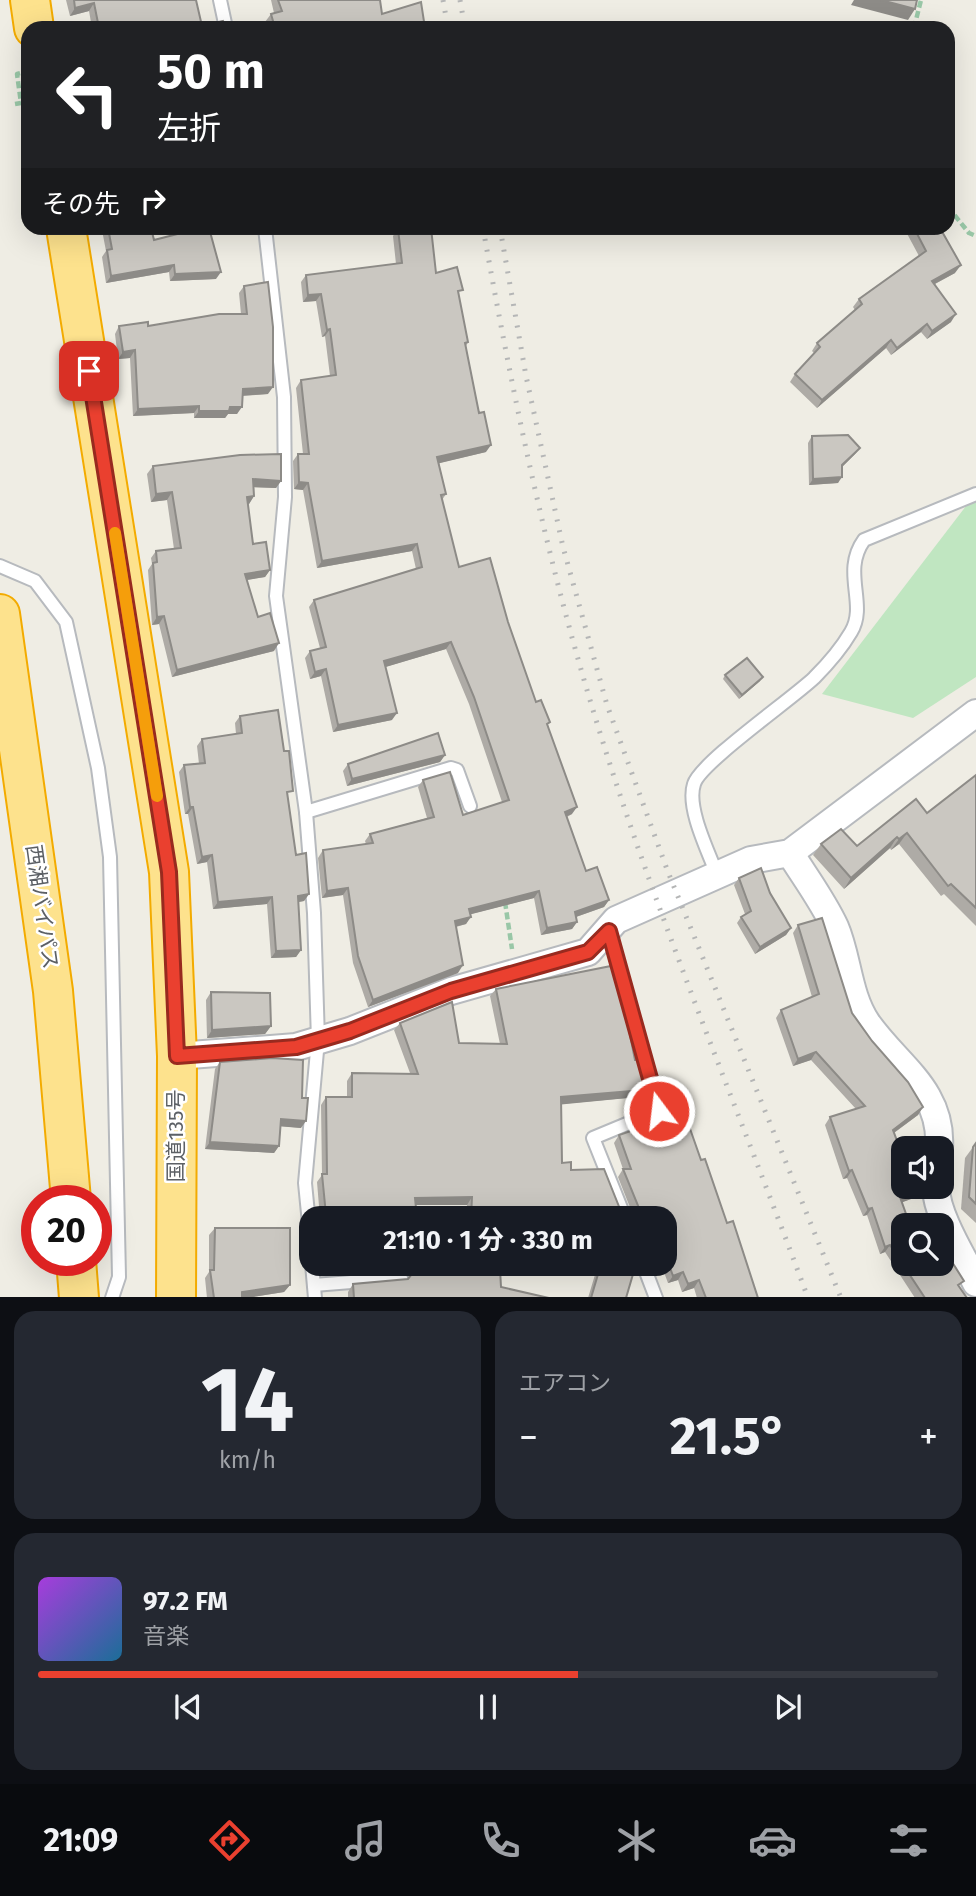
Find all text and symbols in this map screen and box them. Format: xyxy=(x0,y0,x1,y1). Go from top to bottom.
text: 50 m xyxy=(157,42,265,101)
icon: left xyxy=(42,49,133,140)
text: 左折 xyxy=(157,109,221,147)
icon: right xyxy=(134,182,172,220)
text: その先 xyxy=(42,189,120,220)
pin xyxy=(59,341,119,401)
icon: arrive xyxy=(70,352,108,390)
street label: 西湘バイパス xyxy=(20,843,64,971)
position arrow xyxy=(622,1074,696,1148)
street label: 国道135号 xyxy=(163,1089,189,1183)
map controls xyxy=(891,1136,954,1276)
button: sound xyxy=(891,1136,954,1199)
speed limit sign: 20 xyxy=(21,1185,112,1276)
button: search xyxy=(891,1213,954,1276)
text: 21:10 · 1 分 · 330 m xyxy=(383,1225,593,1256)
text: 14 xyxy=(201,1346,294,1455)
text: エアコン xyxy=(519,1369,611,1397)
text: 21.5° xyxy=(670,1405,787,1468)
text: − xyxy=(519,1414,538,1460)
text: + xyxy=(919,1414,938,1460)
text: km/h xyxy=(219,1446,276,1474)
text: 97.2 FM xyxy=(143,1586,228,1617)
text: 音楽 xyxy=(143,1622,189,1650)
icon: previous xyxy=(169,1688,207,1726)
icon: pause xyxy=(469,1688,507,1726)
icon: next xyxy=(769,1688,807,1726)
icon: directions xyxy=(205,1816,254,1865)
icon: music xyxy=(341,1816,390,1865)
icon: phone xyxy=(476,1816,525,1865)
icon: climate xyxy=(612,1816,661,1865)
icon: car xyxy=(748,1816,797,1865)
icon: filters xyxy=(884,1816,933,1865)
text: 21:09 xyxy=(43,1821,118,1859)

